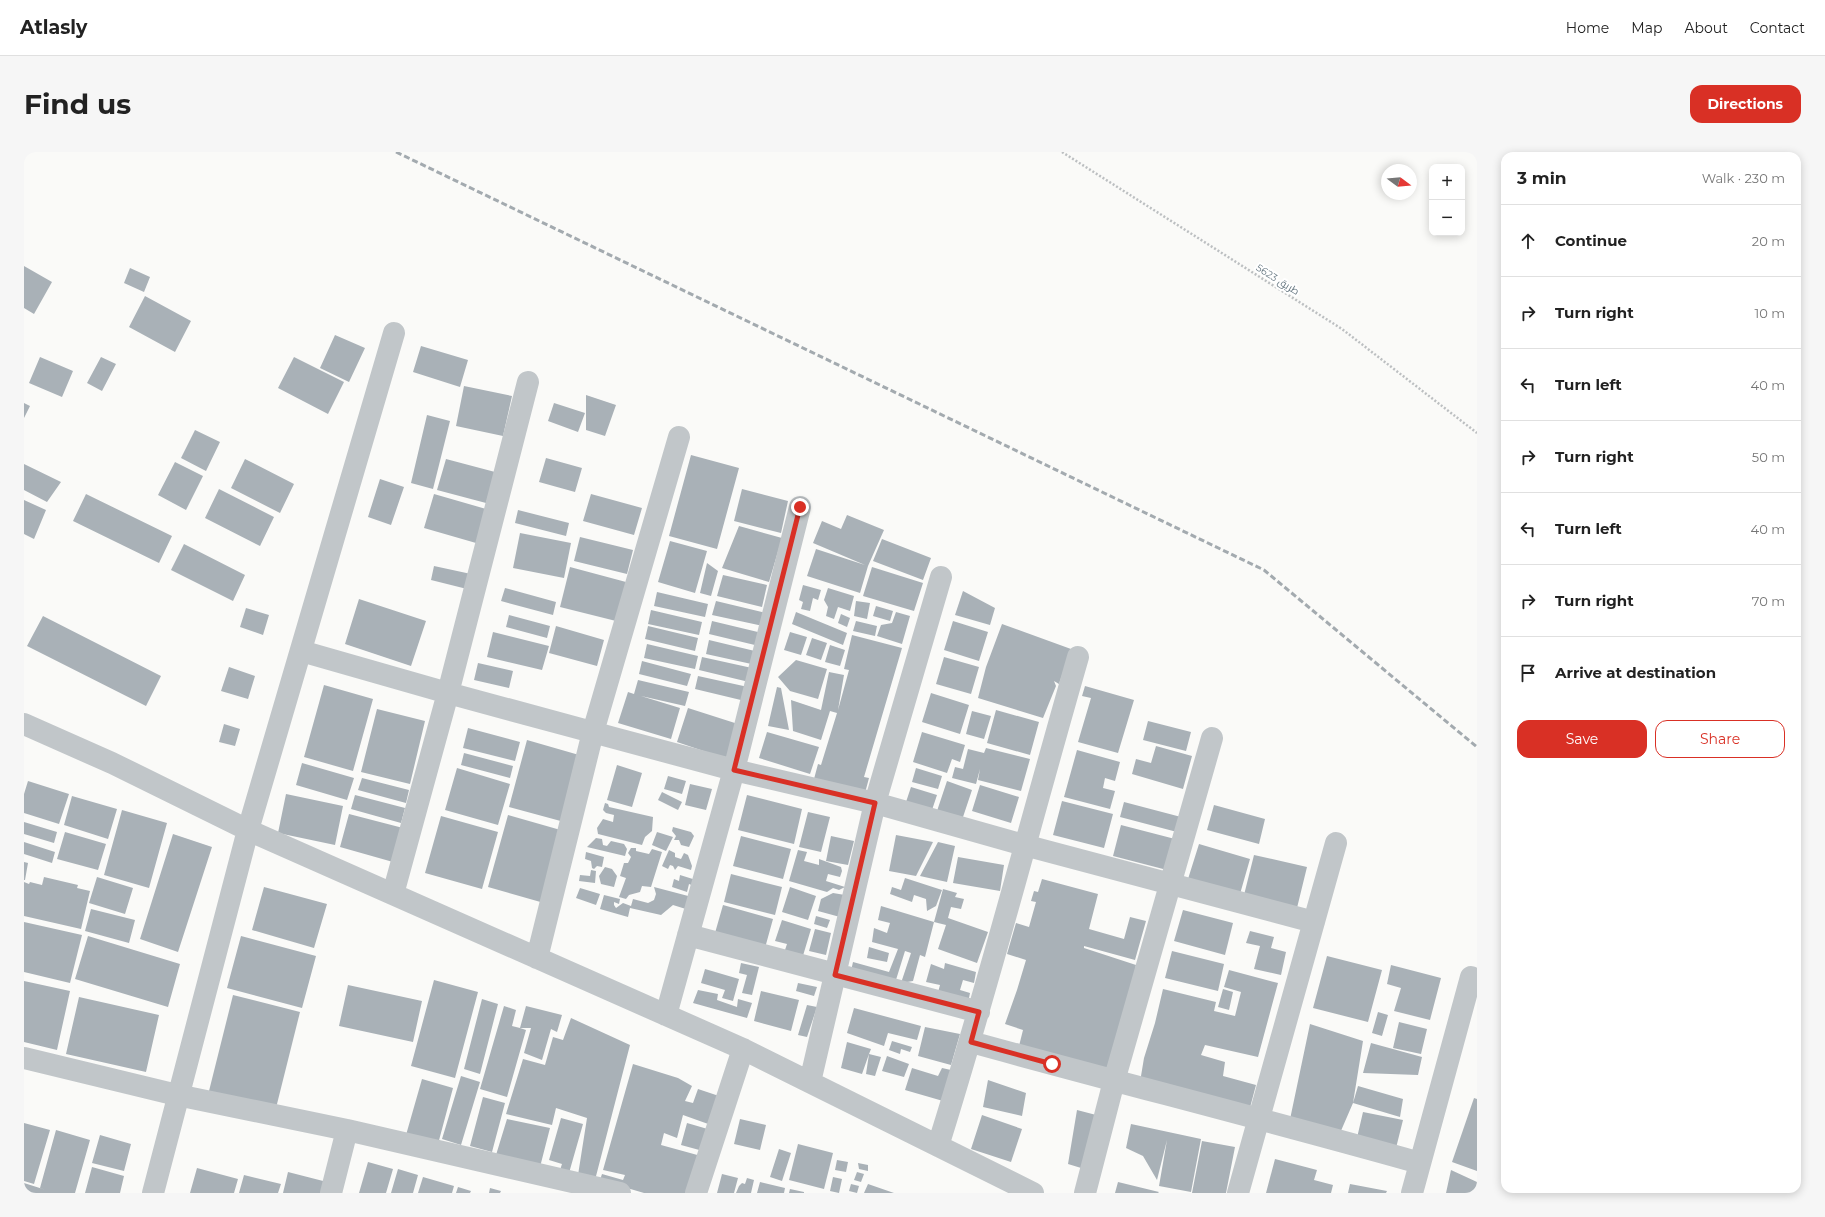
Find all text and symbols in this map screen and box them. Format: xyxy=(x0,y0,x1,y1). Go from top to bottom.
text: Atlasly xyxy=(20,16,87,39)
text: Home xyxy=(1566,19,1609,37)
text: Map xyxy=(1631,19,1662,37)
text: About xyxy=(1684,19,1728,37)
text: Contact xyxy=(1750,19,1805,37)
button: Directions xyxy=(1690,85,1801,123)
text: Find us xyxy=(24,87,131,121)
north arrow xyxy=(1381,164,1417,200)
map controls xyxy=(1429,164,1465,236)
button: + xyxy=(1429,164,1465,200)
text: 3 min xyxy=(1517,168,1567,188)
text: Walk · 230 m xyxy=(1702,170,1785,186)
button: − xyxy=(1429,200,1465,236)
icon: ahead xyxy=(1517,230,1539,252)
text: Continue xyxy=(1555,231,1627,250)
text: 20 m xyxy=(1752,233,1785,249)
street label: طريق 5623 xyxy=(1254,261,1302,298)
icon: right xyxy=(1517,302,1539,324)
text: Turn right xyxy=(1555,303,1634,322)
text: 10 m xyxy=(1755,305,1785,321)
icon: left xyxy=(1517,374,1539,396)
text: Turn left xyxy=(1555,375,1622,394)
text: 40 m xyxy=(1751,377,1785,393)
icon: right xyxy=(1517,446,1539,468)
text: Turn right xyxy=(1555,447,1634,466)
text: 50 m xyxy=(1752,449,1785,465)
route end xyxy=(791,498,809,516)
icon: left xyxy=(1517,518,1539,540)
text: Turn left xyxy=(1555,519,1622,538)
text: 40 m xyxy=(1751,521,1785,537)
icon: right xyxy=(1517,590,1539,612)
text: Turn right xyxy=(1555,591,1634,610)
text: 70 m xyxy=(1752,593,1785,609)
icon: arrive xyxy=(1517,662,1539,684)
text: Arrive at destination xyxy=(1555,663,1716,682)
button: Save xyxy=(1517,720,1647,758)
button: Share xyxy=(1655,720,1785,758)
route start xyxy=(1043,1055,1061,1073)

